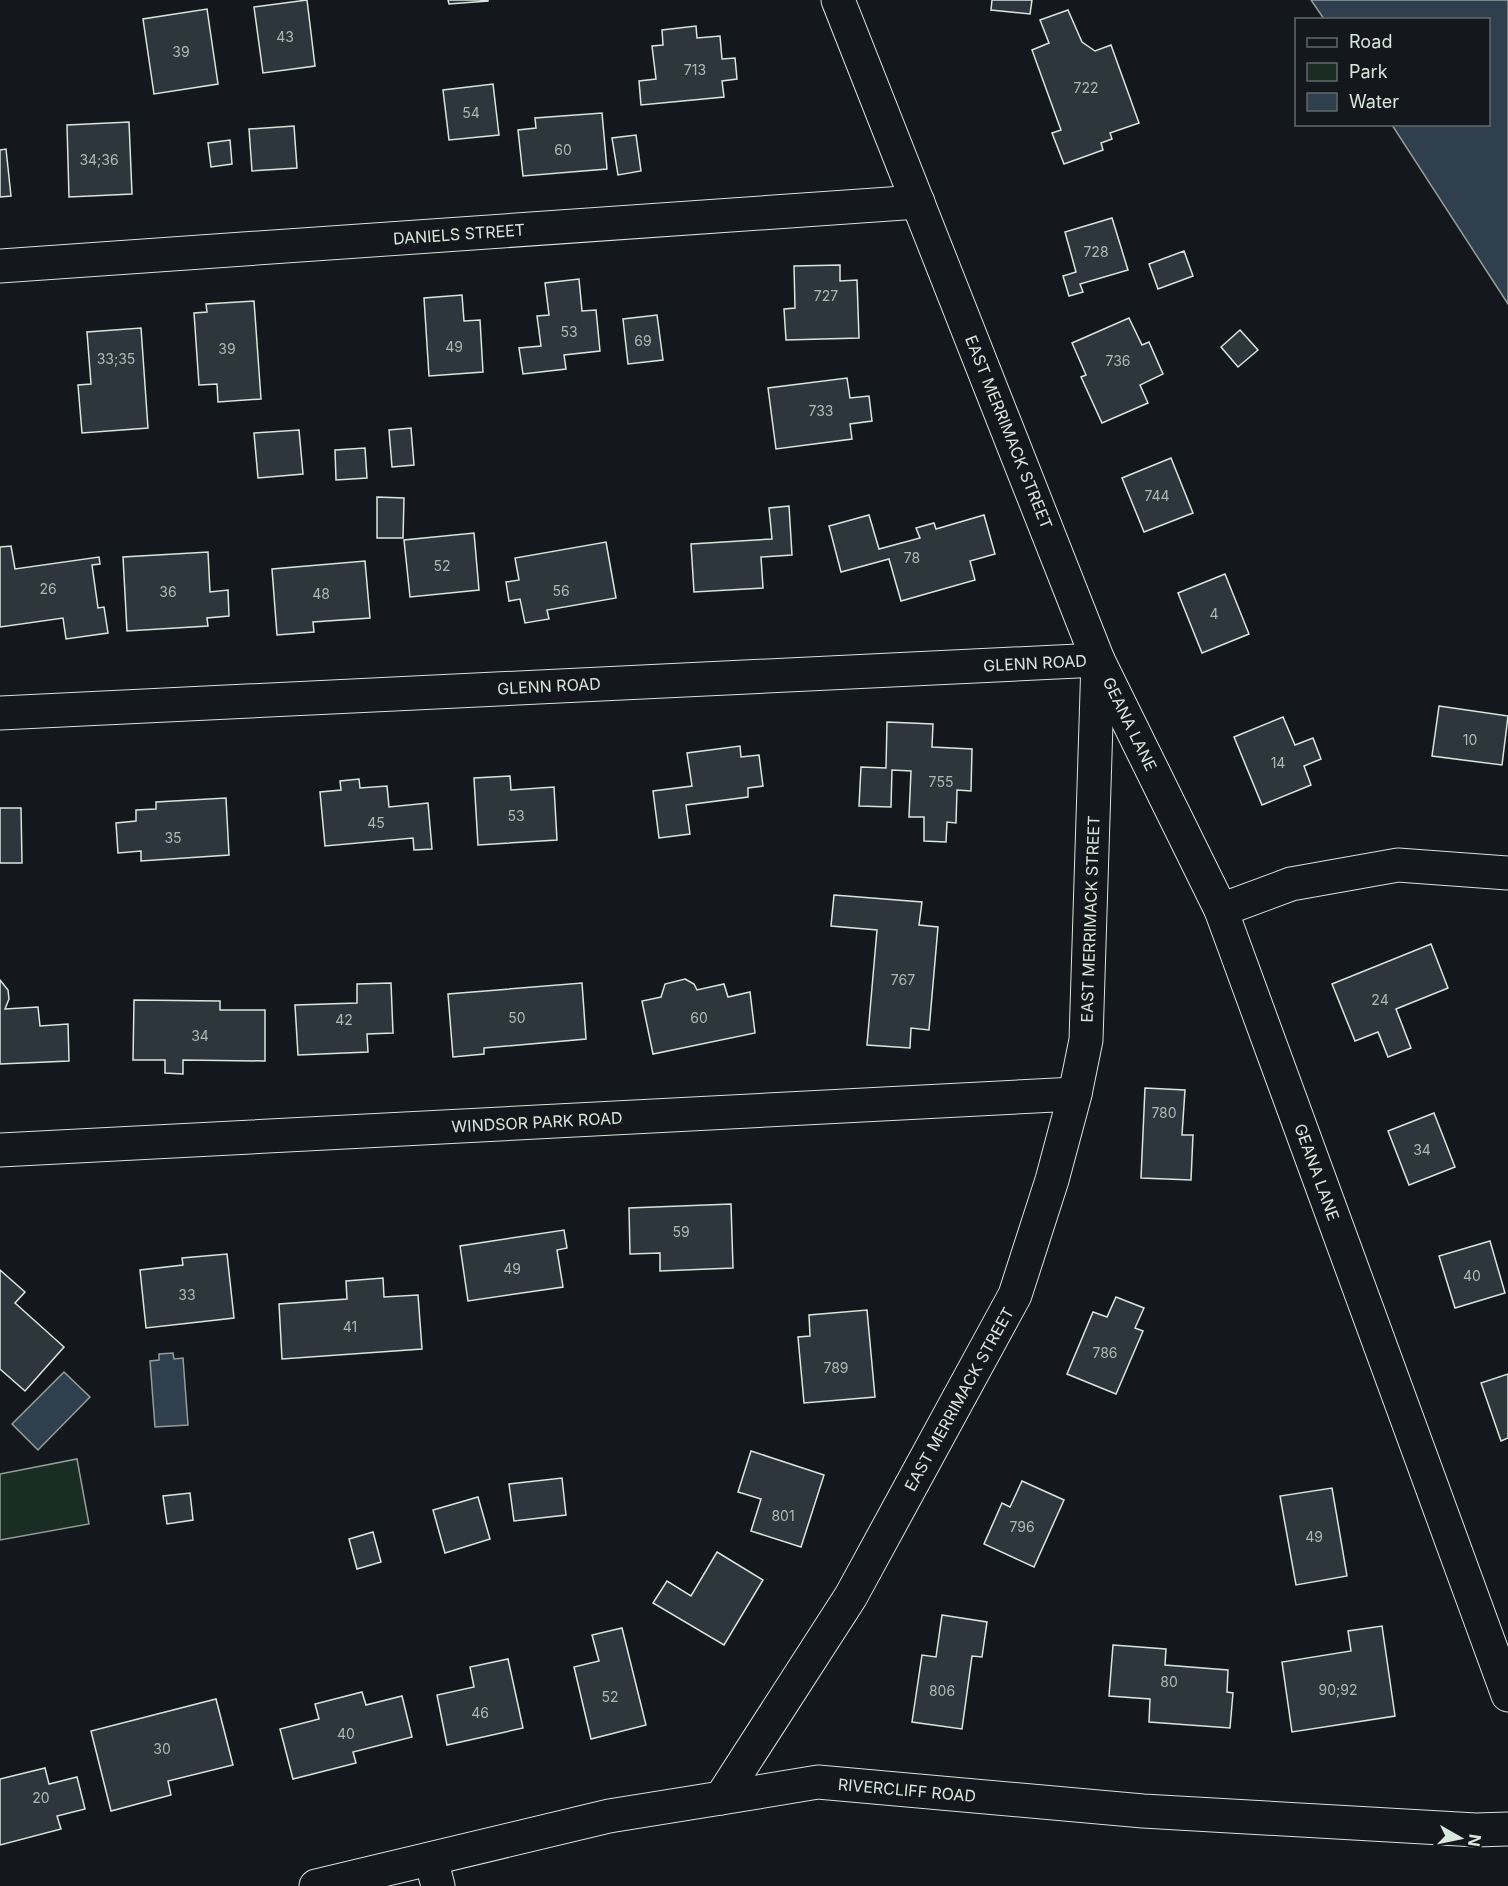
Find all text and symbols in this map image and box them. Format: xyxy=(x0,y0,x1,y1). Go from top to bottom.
legend xyxy=(1295,18,1490,126)
house number: 43 xyxy=(276,28,294,45)
text: Road xyxy=(1349,31,1392,52)
house number: 39 xyxy=(172,43,190,60)
house number: 713 xyxy=(684,61,706,78)
text: Park xyxy=(1349,61,1388,82)
house number: 722 xyxy=(1074,79,1099,96)
text: Water xyxy=(1349,91,1399,112)
house number: 54 xyxy=(462,104,480,121)
house number: 60 xyxy=(554,141,572,158)
house number: 34;36 xyxy=(79,151,119,168)
street label: DANIELS STREET xyxy=(392,219,526,249)
house number: 728 xyxy=(1083,243,1109,260)
house number: 727 xyxy=(814,287,838,304)
house number: 53 xyxy=(560,323,578,340)
house number: 69 xyxy=(634,332,652,349)
street label: EAST MERRIMACK STREET xyxy=(961,332,1057,532)
house number: 49 xyxy=(445,338,463,355)
house number: 39 xyxy=(218,340,236,357)
house number: 33;35 xyxy=(97,350,135,367)
house number: 736 xyxy=(1105,352,1131,369)
house number: 733 xyxy=(809,402,834,419)
house number: 744 xyxy=(1144,487,1170,504)
house number: 78 xyxy=(904,549,920,566)
house number: 52 xyxy=(433,557,451,574)
house number: 26 xyxy=(39,580,57,597)
house number: 56 xyxy=(552,582,570,599)
house number: 36 xyxy=(159,583,177,600)
house number: 48 xyxy=(312,585,330,602)
house number: 4 xyxy=(1209,605,1219,622)
street label: GLENN ROAD xyxy=(983,650,1087,676)
street label: GLENN ROAD xyxy=(497,673,601,699)
street label: GEANA LANE xyxy=(1099,674,1161,774)
house number: 10 xyxy=(1463,731,1477,748)
house number: 14 xyxy=(1271,754,1285,771)
house number: 755 xyxy=(929,773,953,790)
house number: 53 xyxy=(507,807,525,824)
house number: 45 xyxy=(367,814,385,831)
street label: EAST MERRIMACK STREET xyxy=(1076,815,1104,1023)
house number: 35 xyxy=(164,829,182,846)
house number: 767 xyxy=(891,971,915,988)
house number: 24 xyxy=(1371,991,1389,1008)
house number: 50 xyxy=(508,1009,526,1026)
house number: 60 xyxy=(690,1009,708,1026)
house number: 42 xyxy=(335,1011,353,1028)
house number: 34 xyxy=(191,1027,209,1044)
house number: 780 xyxy=(1151,1104,1177,1121)
street label: WINDSOR PARK ROAD xyxy=(451,1108,623,1136)
street label: GEANA LANE xyxy=(1290,1121,1344,1223)
house number: 34 xyxy=(1413,1141,1431,1158)
house number: 59 xyxy=(672,1223,690,1240)
house number: 49 xyxy=(503,1260,521,1277)
house number: 40 xyxy=(1463,1267,1481,1284)
house number: 33 xyxy=(178,1286,196,1303)
street label: EAST MERRIMACK STREET xyxy=(900,1304,1018,1494)
house number: 41 xyxy=(343,1318,357,1335)
house number: 786 xyxy=(1092,1344,1118,1361)
house number: 789 xyxy=(823,1359,849,1376)
house number: 801 xyxy=(771,1507,795,1524)
house number: 796 xyxy=(1009,1518,1035,1535)
house number: 49 xyxy=(1305,1528,1323,1545)
house number: 80 xyxy=(1160,1673,1178,1690)
house number: 90;92 xyxy=(1319,1681,1357,1698)
house number: 806 xyxy=(929,1682,955,1699)
house number: 52 xyxy=(601,1688,619,1705)
house number: 46 xyxy=(471,1704,489,1721)
house number: 40 xyxy=(337,1725,355,1742)
house number: 30 xyxy=(153,1740,171,1757)
street label: RIVERCLIFF ROAD xyxy=(837,1774,977,1806)
house number: 20 xyxy=(32,1789,50,1806)
north arrow xyxy=(1430,1808,1490,1868)
text: N xyxy=(1464,1833,1486,1848)

